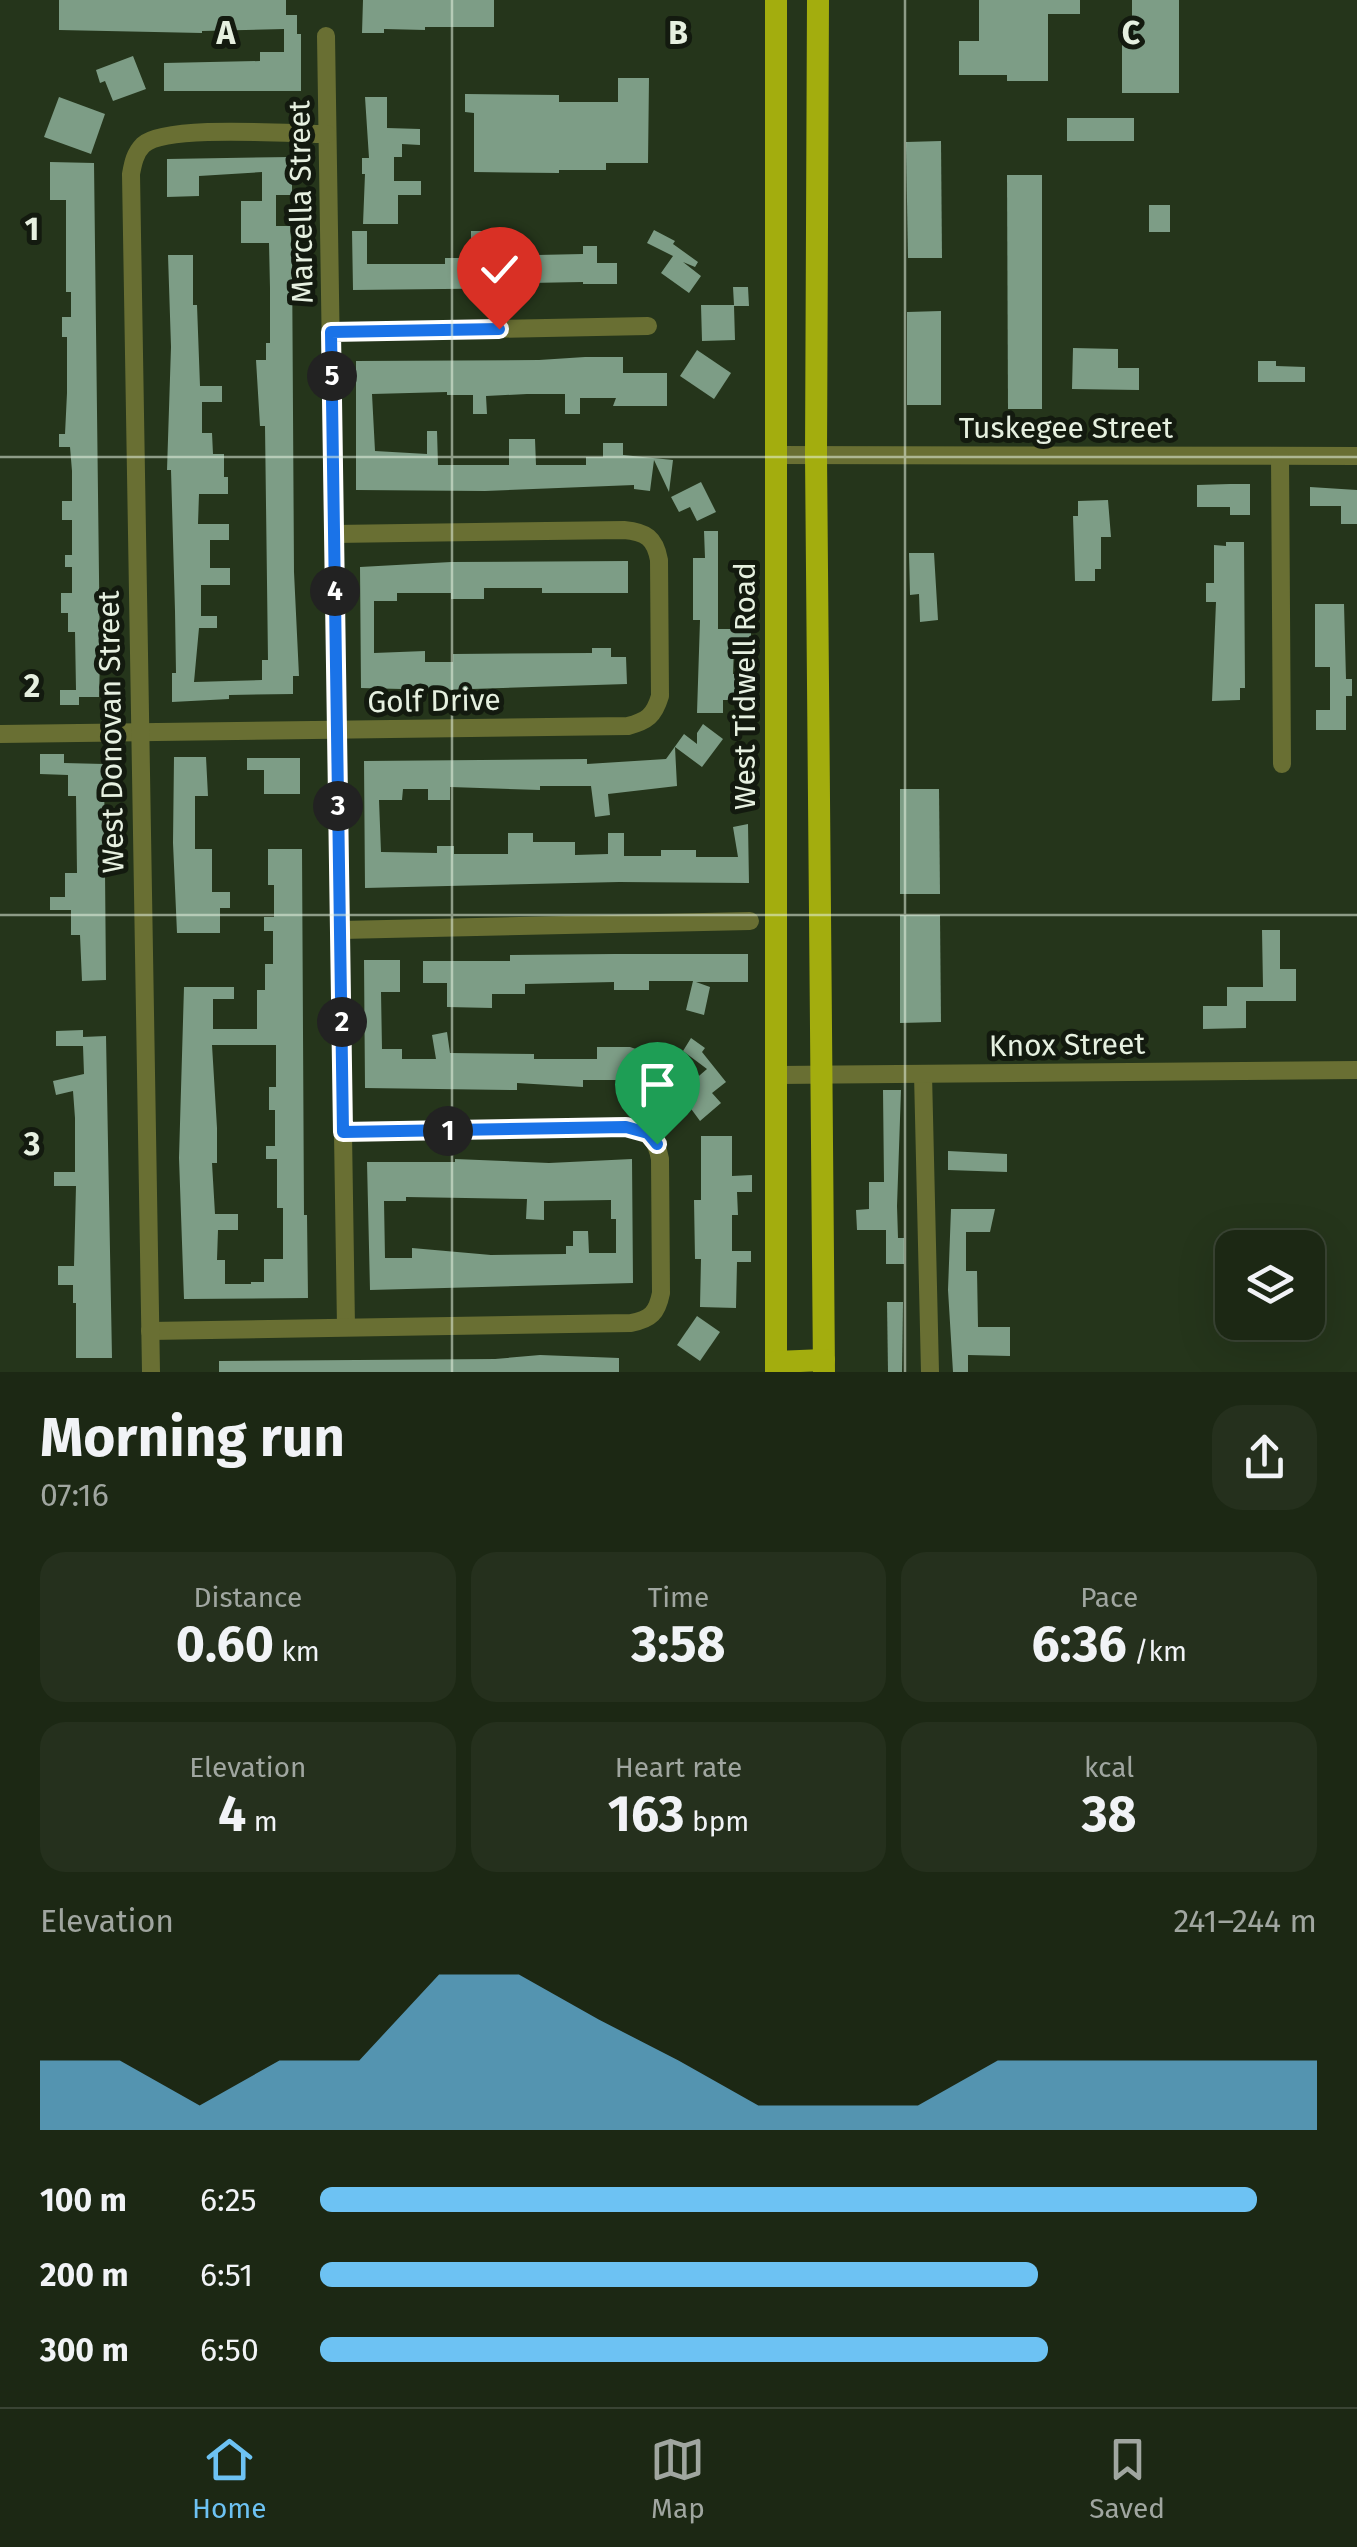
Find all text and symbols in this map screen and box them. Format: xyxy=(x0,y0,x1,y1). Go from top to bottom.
text: A xyxy=(216,14,237,52)
text: B xyxy=(668,14,688,52)
text: C xyxy=(1122,14,1141,52)
street label: Marcella Street xyxy=(281,100,321,304)
text: 1 xyxy=(25,210,39,248)
pin xyxy=(457,227,542,330)
icon: check xyxy=(472,242,527,297)
pin: 5 xyxy=(307,351,357,401)
text: 5 xyxy=(324,359,340,392)
street label: Tuskegee Street xyxy=(959,410,1173,446)
street label: West Tidwell Road xyxy=(727,562,763,810)
pin: 4 xyxy=(310,566,360,616)
text: 4 xyxy=(327,574,343,607)
street label: West Donovan Street xyxy=(91,590,131,874)
text: 2 xyxy=(24,667,40,705)
street label: Golf Drive xyxy=(367,682,501,720)
pin: 3 xyxy=(313,781,363,831)
text: 3 xyxy=(331,789,345,822)
pin: 2 xyxy=(317,997,367,1047)
text: 2 xyxy=(335,1005,349,1038)
street label: Knox Street xyxy=(989,1026,1146,1064)
pin xyxy=(615,1042,700,1145)
icon: arrive xyxy=(630,1057,685,1112)
pin: 1 xyxy=(423,1106,473,1156)
text: 1 xyxy=(442,1114,455,1147)
text: 3 xyxy=(23,1125,40,1163)
map controls xyxy=(1215,1230,1325,1340)
button: layers xyxy=(1215,1230,1325,1340)
text: Morning run xyxy=(40,1405,345,1471)
button: share xyxy=(1212,1405,1317,1510)
text: 07:16 xyxy=(40,1476,109,1514)
text: Distance xyxy=(194,1581,302,1614)
text: Time xyxy=(648,1581,709,1614)
text: Pace xyxy=(1080,1581,1138,1614)
text: 0.60 xyxy=(176,1614,274,1674)
text: 3:58 xyxy=(631,1614,726,1674)
text: 6:36 xyxy=(1031,1614,1127,1674)
text: km xyxy=(274,1635,320,1668)
text: /km xyxy=(1127,1635,1187,1668)
text: Elevation xyxy=(189,1751,306,1784)
text: Heart rate xyxy=(615,1751,742,1784)
text: kcal xyxy=(1084,1751,1134,1784)
text: 4 xyxy=(218,1784,246,1844)
text: 163 xyxy=(608,1784,685,1844)
text: 38 xyxy=(1082,1784,1137,1844)
text: m xyxy=(246,1805,278,1838)
text: bpm xyxy=(685,1805,749,1838)
text: Elevation xyxy=(40,1902,174,1940)
text: 241–244 m xyxy=(1173,1902,1317,1940)
text: 100 m xyxy=(40,2181,127,2219)
text: 6:25 xyxy=(200,2181,257,2219)
text: 200 m xyxy=(40,2256,129,2294)
text: 6:51 xyxy=(200,2256,253,2294)
text: 300 m xyxy=(40,2331,129,2369)
text: 6:50 xyxy=(200,2331,259,2369)
tab: Home xyxy=(192,2432,267,2525)
tab: Map xyxy=(650,2432,705,2525)
tab: Saved xyxy=(1089,2432,1165,2525)

